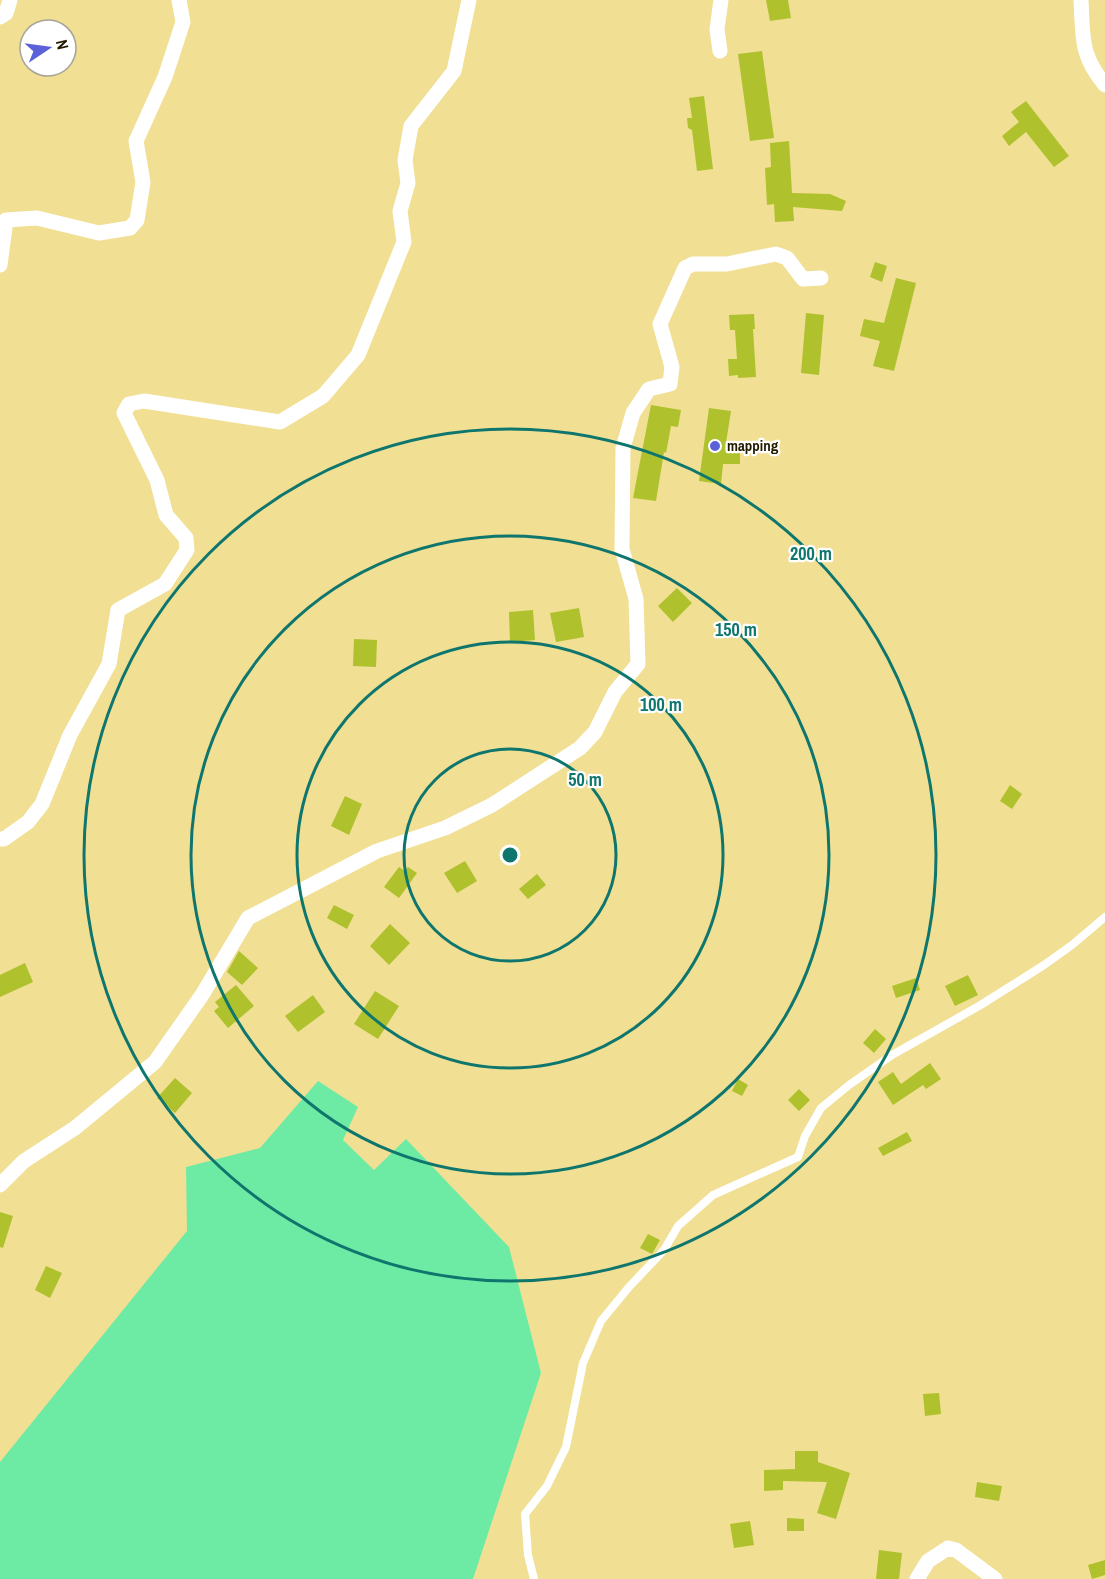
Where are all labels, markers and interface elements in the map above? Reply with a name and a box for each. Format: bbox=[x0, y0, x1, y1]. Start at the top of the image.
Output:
north arrow bbox=[18, 18, 78, 78]
text: N bbox=[51, 38, 74, 52]
place label: mapping bbox=[727, 435, 779, 456]
marker: mapping bbox=[708, 439, 722, 453]
text: 200 m bbox=[790, 541, 832, 566]
text: 150 m bbox=[715, 617, 757, 642]
text: 100 m bbox=[640, 692, 682, 717]
text: 50 m bbox=[568, 767, 602, 792]
centre of rings bbox=[500, 845, 520, 865]

